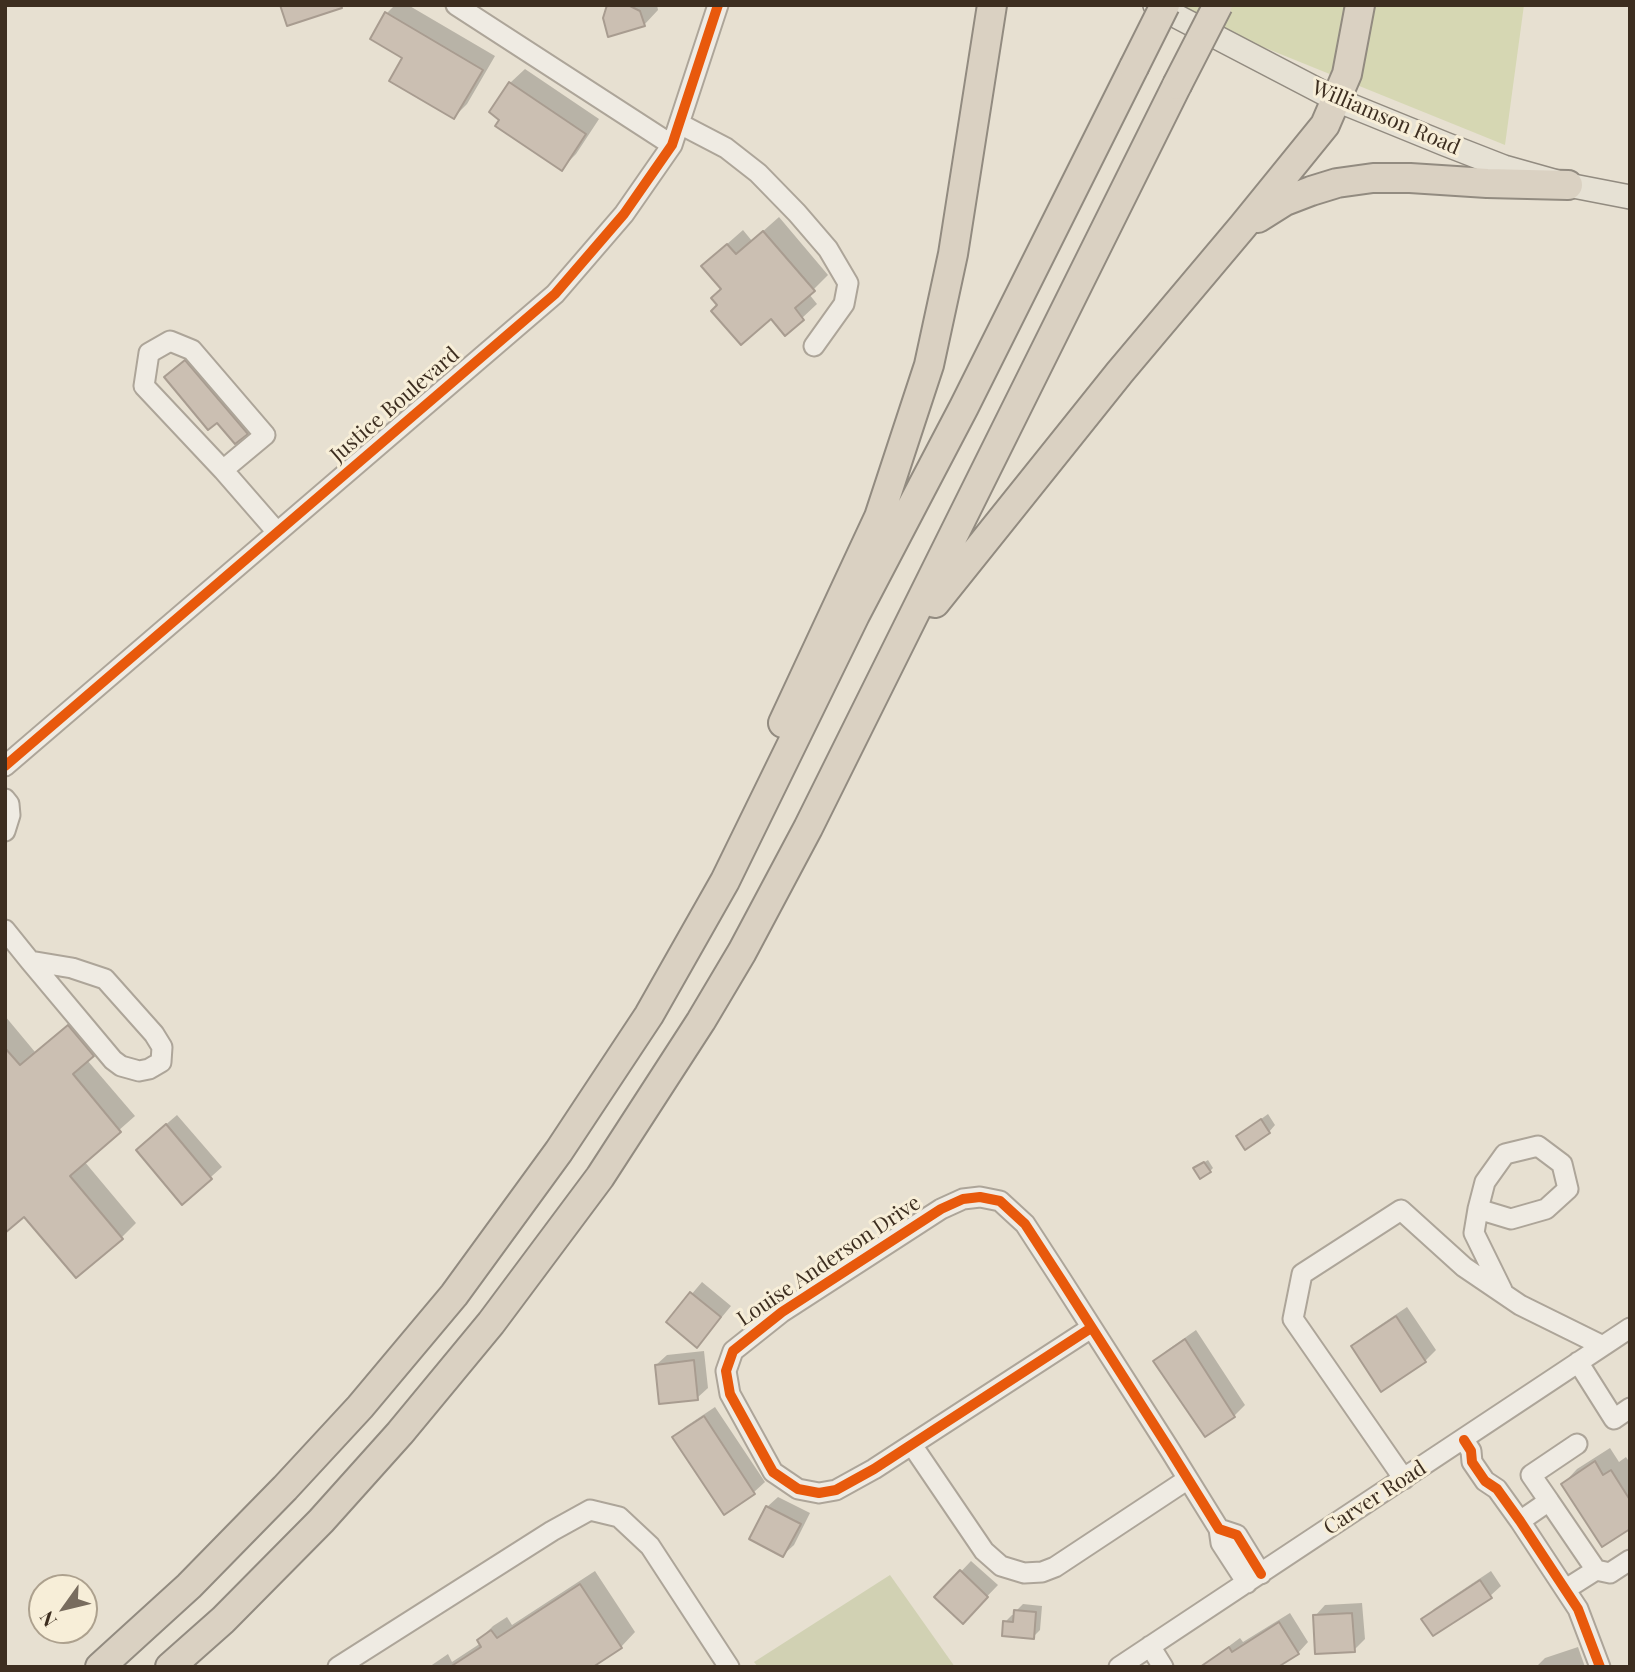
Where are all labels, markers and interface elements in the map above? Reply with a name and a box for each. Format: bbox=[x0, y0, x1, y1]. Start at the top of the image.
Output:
street label: Williamson Road bbox=[1308, 75, 1464, 161]
street label: Justice Boulevard bbox=[325, 342, 465, 468]
street label: Louise Anderson Drive bbox=[733, 1190, 925, 1332]
street label: Carver Road bbox=[1319, 1455, 1431, 1541]
north arrow bbox=[28, 1574, 98, 1644]
text: N bbox=[33, 1607, 62, 1633]

